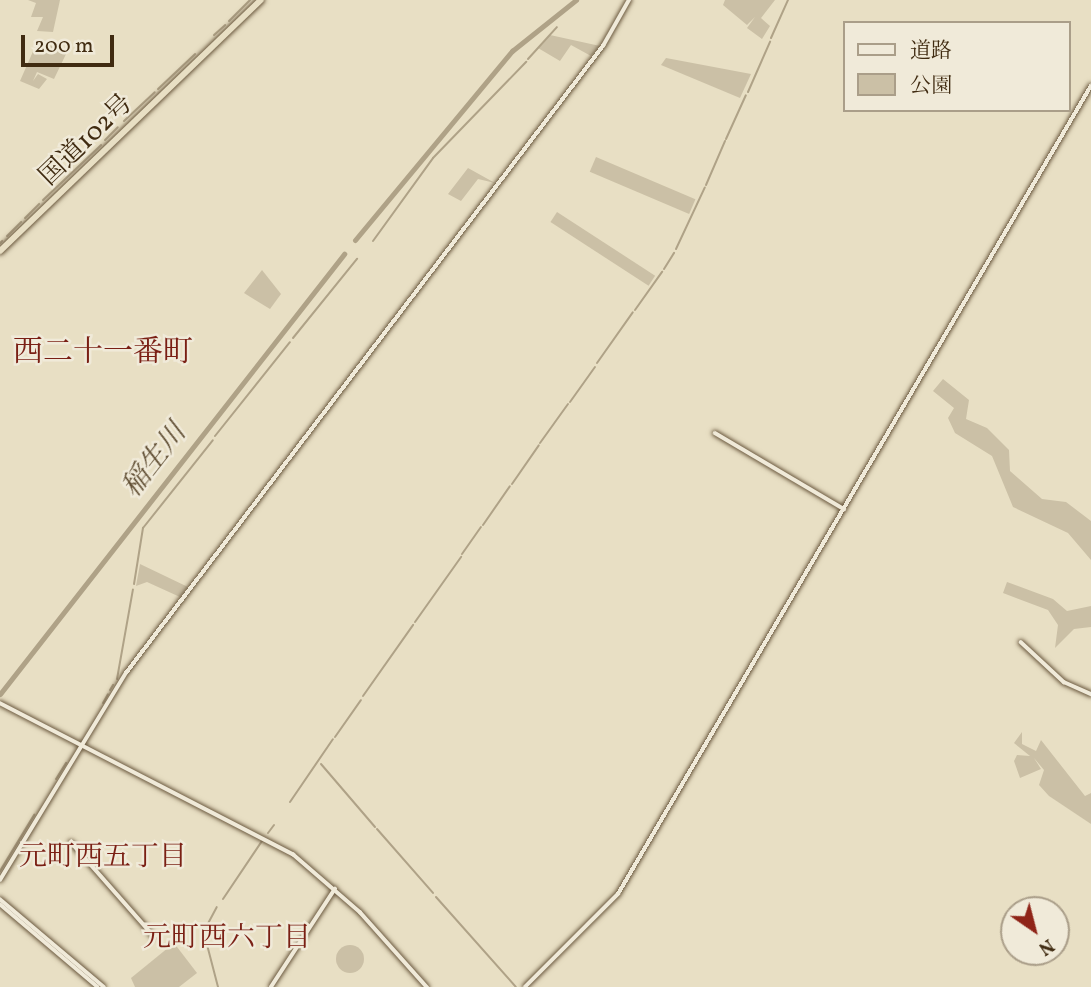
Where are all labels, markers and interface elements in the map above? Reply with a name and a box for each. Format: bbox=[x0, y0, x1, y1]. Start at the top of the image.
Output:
scale bar bbox=[24, 21, 117, 65]
legend bbox=[842, 21, 1070, 112]
text: 200 m bbox=[34, 32, 94, 61]
text: 道路 bbox=[910, 37, 952, 66]
text: 公園 bbox=[910, 72, 952, 101]
street label: 国道102号 bbox=[34, 89, 140, 193]
district label: 西二十一番町 bbox=[13, 335, 193, 371]
water label: 稲生川 bbox=[116, 418, 194, 504]
district label: 元町西五丁目 bbox=[19, 841, 187, 875]
north arrow bbox=[1000, 896, 1070, 966]
district label: 元町西六丁目 bbox=[143, 922, 311, 956]
text: N bbox=[1033, 932, 1059, 961]

